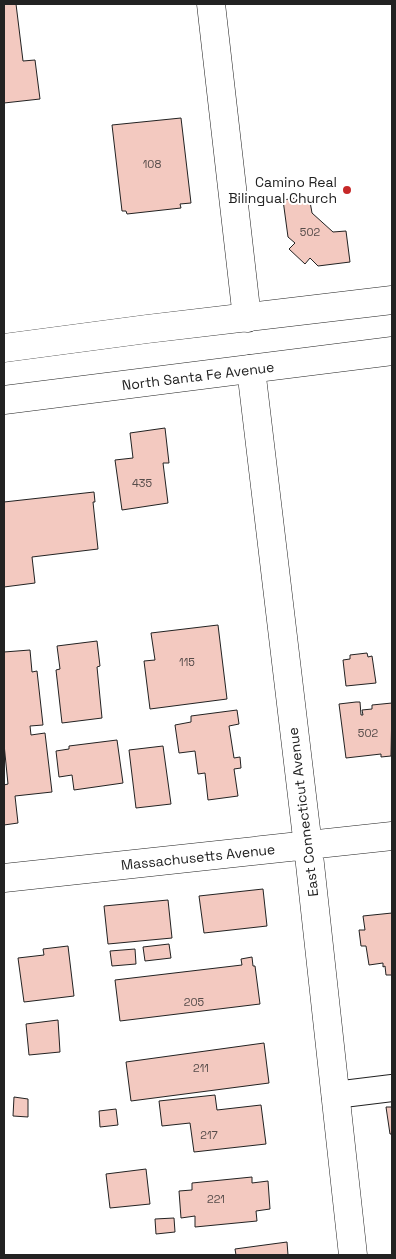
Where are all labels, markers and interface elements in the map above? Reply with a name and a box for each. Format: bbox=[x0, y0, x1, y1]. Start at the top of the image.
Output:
house number: 108 bbox=[143, 157, 161, 171]
place label: Camino Real Bilingual Church bbox=[228, 173, 337, 207]
marker: Camino Real Bilingual Church bbox=[341, 184, 353, 196]
house number: 502 bbox=[300, 225, 320, 239]
street label: North Santa Fe Avenue bbox=[121, 358, 275, 394]
house number: 435 bbox=[132, 476, 152, 490]
house number: 115 bbox=[179, 655, 195, 669]
street label: East Connecticut Avenue bbox=[284, 726, 322, 898]
house number: 502 bbox=[358, 726, 378, 740]
street label: Massachusetts Avenue bbox=[120, 840, 276, 874]
house number: 205 bbox=[184, 995, 205, 1009]
house number: 211 bbox=[193, 1061, 209, 1075]
house number: 217 bbox=[200, 1128, 218, 1142]
house number: 221 bbox=[207, 1192, 225, 1206]

